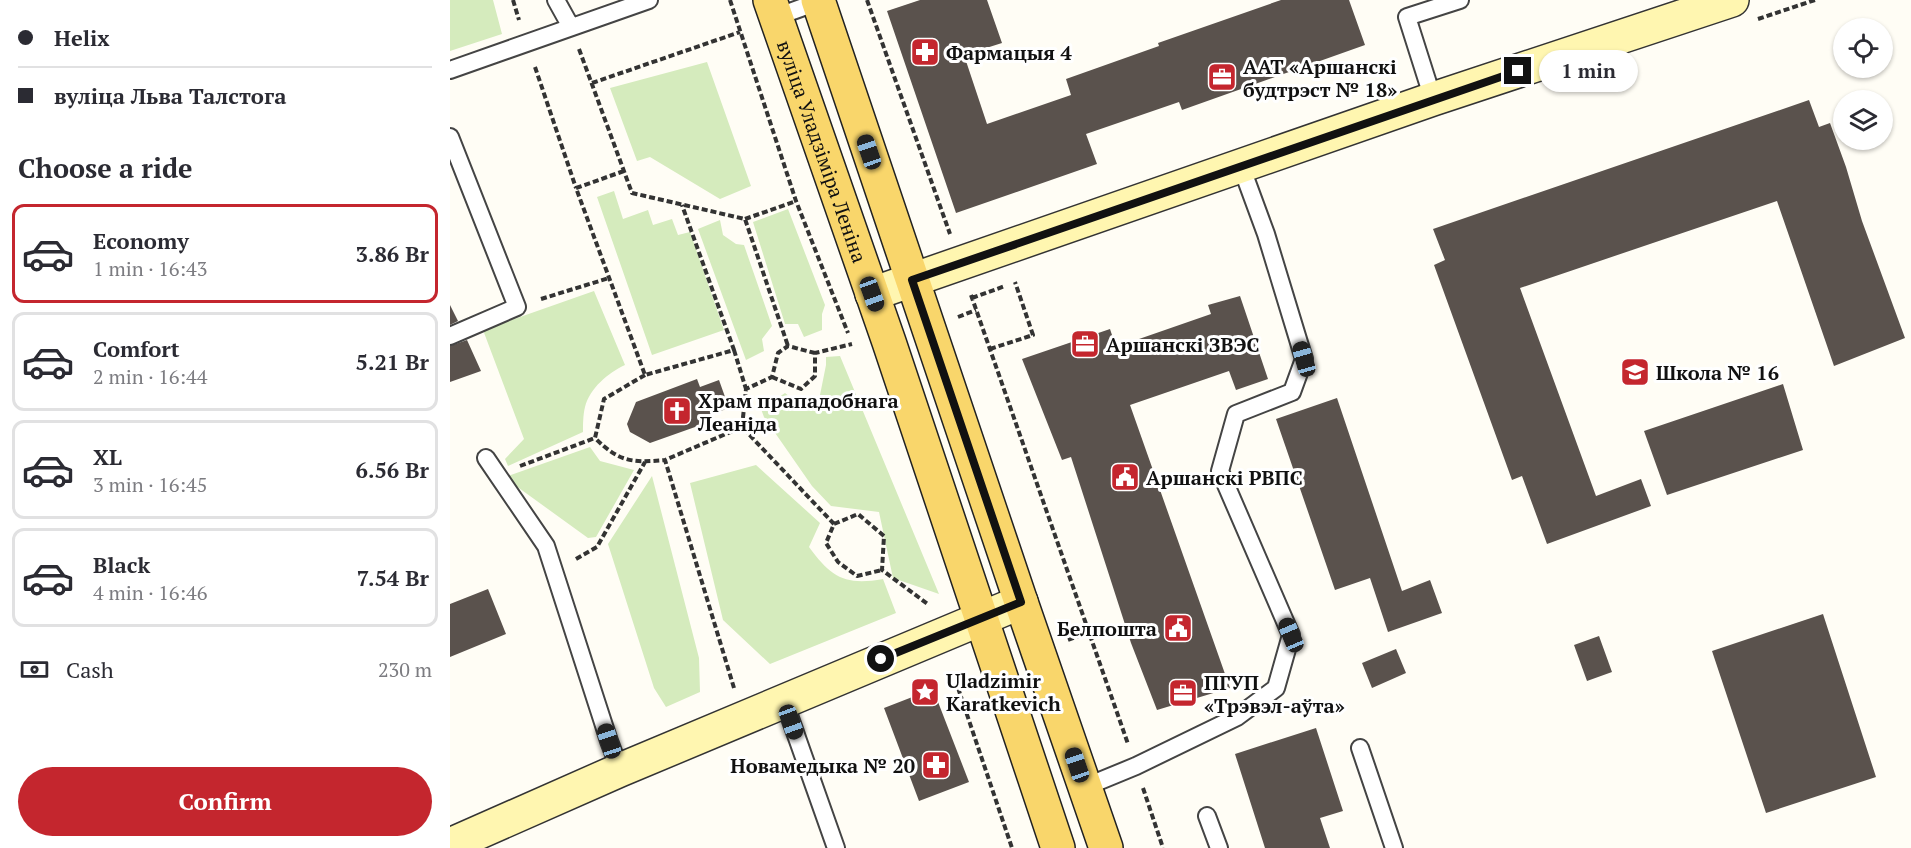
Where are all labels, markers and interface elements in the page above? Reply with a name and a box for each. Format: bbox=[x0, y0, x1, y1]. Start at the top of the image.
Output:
map controls bbox=[1833, 18, 1893, 150]
button: locate bbox=[1833, 18, 1893, 78]
text: Helix bbox=[54, 23, 110, 52]
street label: вуліца Уладзіміра Леніна bbox=[771, 36, 874, 266]
pharmacy icon: Фармацыя 4 bbox=[909, 36, 941, 68]
place label: Фармацыя 4 bbox=[946, 39, 1072, 66]
callout: 1 min bbox=[1539, 50, 1638, 92]
place label: ААТ «Аршанскі будтрэст № 18» bbox=[1243, 53, 1397, 103]
route end bbox=[1504, 57, 1531, 84]
text: 1 min bbox=[1561, 57, 1616, 84]
office icon: ААТ «Аршанскі будтрэст № 18» bbox=[1206, 61, 1238, 93]
text: вуліца Льва Талстога bbox=[54, 81, 286, 110]
button: layers bbox=[1833, 90, 1893, 150]
car bbox=[855, 132, 883, 172]
text: Choose a ride bbox=[18, 150, 193, 186]
text: Economy bbox=[93, 226, 189, 255]
icon: car bbox=[21, 227, 75, 281]
text: 3.86 Br bbox=[355, 239, 429, 268]
text: 1 min · 16:43 bbox=[93, 255, 207, 282]
car bbox=[857, 274, 887, 314]
office icon: Аршанскі ЗВЭС bbox=[1069, 328, 1101, 360]
place label: Аршанскі ЗВЭС bbox=[1106, 331, 1259, 358]
text: Comfort bbox=[93, 334, 179, 363]
icon: car bbox=[21, 335, 75, 389]
car bbox=[1290, 339, 1318, 379]
text: 5.21 Br bbox=[355, 347, 429, 376]
school or university icon: Школа № 16 bbox=[1619, 356, 1651, 388]
place label: Школа № 16 bbox=[1656, 359, 1779, 386]
text: 2 min · 16:44 bbox=[93, 363, 207, 390]
place label: Храм прападобнага Леаніда bbox=[697, 387, 899, 437]
church icon: Храм прападобнага Леаніда bbox=[661, 395, 693, 427]
text: XL bbox=[93, 442, 122, 471]
icon: car bbox=[21, 443, 75, 497]
text: 6.56 Br bbox=[355, 455, 429, 484]
public building icon: Аршанскі РВПС bbox=[1109, 461, 1141, 493]
place label: Аршанскі РВПС bbox=[1146, 464, 1303, 491]
text: 3 min · 16:45 bbox=[93, 471, 207, 498]
text: Black bbox=[93, 550, 150, 579]
icon: car bbox=[21, 551, 75, 605]
text: 7.54 Br bbox=[357, 563, 429, 592]
text: 4 min · 16:46 bbox=[93, 579, 207, 606]
public building icon: Белпошта bbox=[1162, 612, 1194, 644]
place label: Белпошта bbox=[1057, 615, 1157, 642]
car bbox=[1276, 615, 1306, 655]
route start bbox=[867, 645, 894, 672]
icon: cash bbox=[18, 653, 51, 686]
text: Cash bbox=[66, 655, 114, 684]
text: 230 m bbox=[378, 656, 432, 683]
place label: Uladzimir Karatkevich bbox=[946, 667, 1061, 717]
place label: ПГУП «Трэвэл-аўта» bbox=[1204, 669, 1345, 719]
place icon: Uladzimir Karatkevich bbox=[909, 676, 941, 708]
office icon: ПГУП «Трэвэл-аўта» bbox=[1167, 677, 1199, 709]
car bbox=[776, 702, 806, 742]
car bbox=[595, 721, 623, 761]
car bbox=[1063, 745, 1091, 785]
pharmacy icon: Новамедыка № 20 bbox=[920, 749, 952, 781]
place label: Новамедыка № 20 bbox=[730, 752, 915, 779]
button: Confirm bbox=[18, 767, 432, 836]

